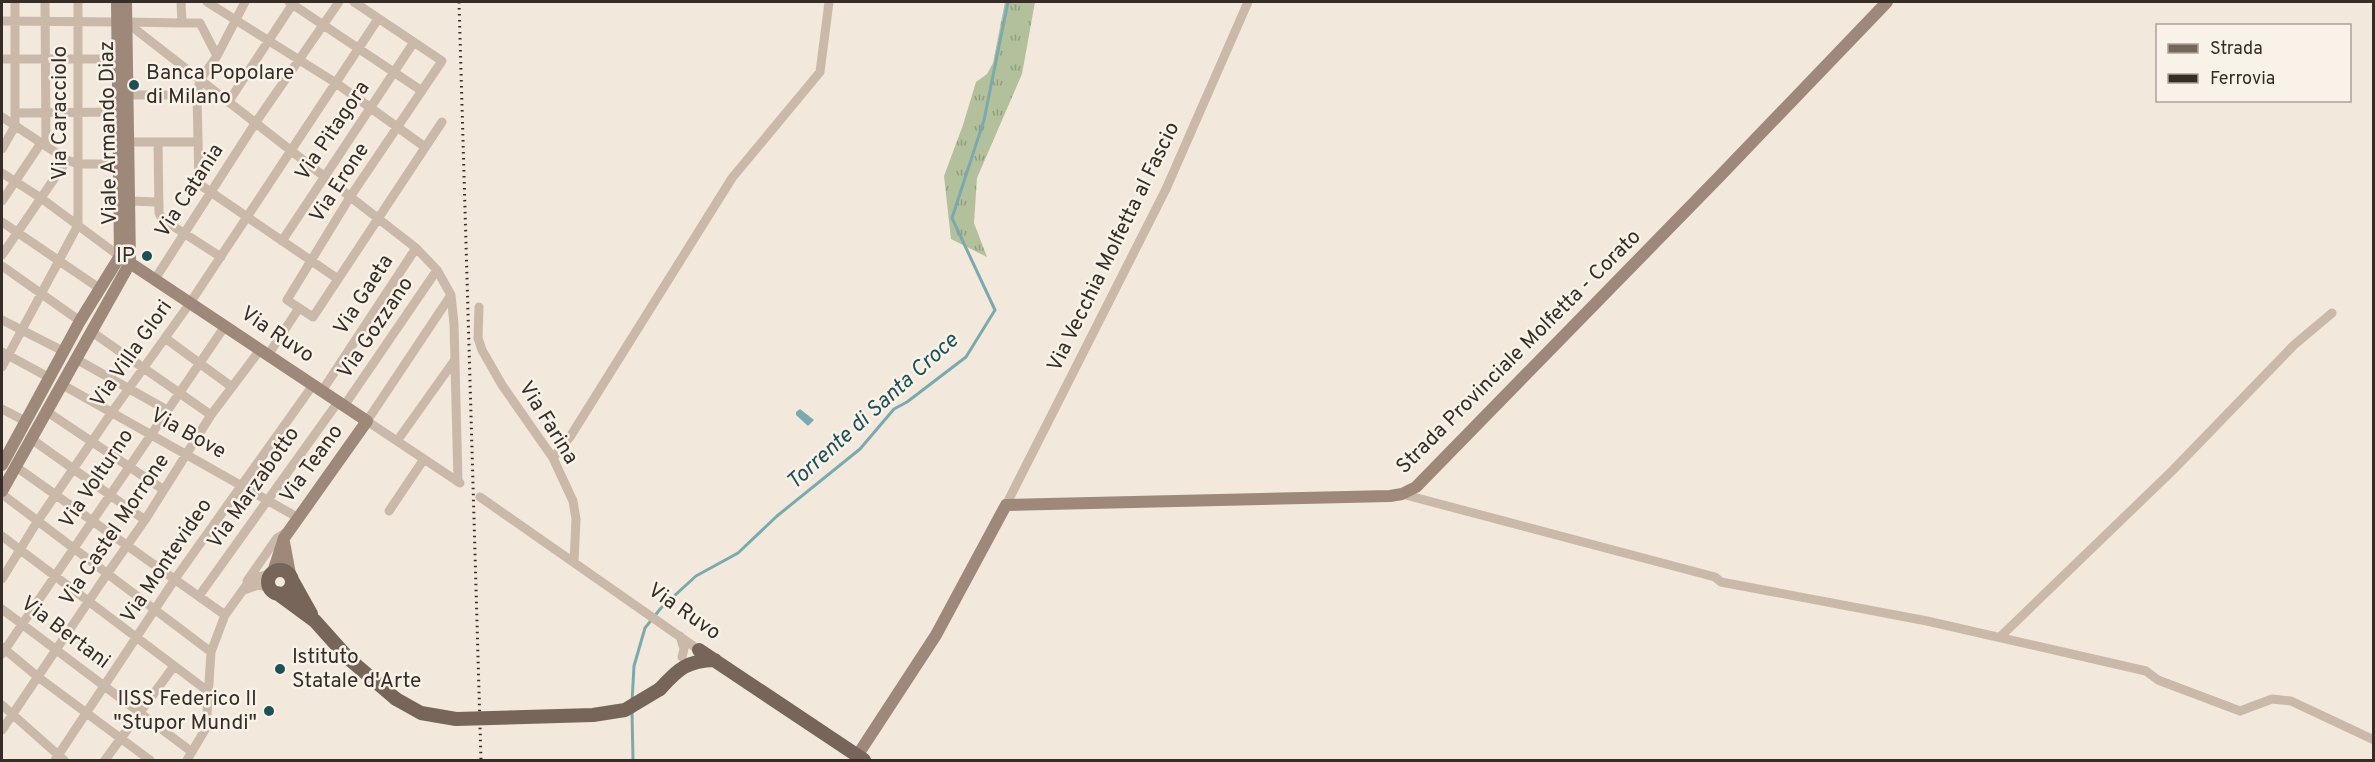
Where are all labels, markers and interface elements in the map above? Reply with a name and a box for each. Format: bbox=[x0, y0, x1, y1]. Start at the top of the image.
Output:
legend bbox=[2156, 24, 2351, 102]
text: Strada bbox=[2210, 38, 2263, 61]
street label: Viale Armando Diaz bbox=[94, 41, 124, 225]
street label: Via Caracciolo bbox=[47, 46, 74, 180]
place label: Banca Popolare di Milano bbox=[146, 60, 294, 111]
text: Ferrovia bbox=[2210, 68, 2275, 91]
street label: Via Pitagora bbox=[290, 76, 376, 186]
marker: Banca Popolare di Milano bbox=[127, 78, 141, 92]
street label: Via Vecchia Molfetta al Fascio bbox=[1042, 118, 1186, 376]
street label: Via Erone bbox=[304, 138, 376, 228]
street label: Via Catania bbox=[150, 139, 230, 243]
street label: Strada Provinciale Molfetta - Corato bbox=[1391, 224, 1647, 480]
place label: IP bbox=[116, 243, 135, 270]
marker: IP bbox=[140, 249, 154, 263]
street label: Via Gaeta bbox=[328, 250, 400, 340]
street label: Via Gozzano bbox=[332, 272, 420, 384]
street label: Via Villa Glori bbox=[85, 295, 179, 413]
street label: Via Ruvo bbox=[235, 301, 319, 369]
water label: Torrente di Santa Croce bbox=[781, 327, 965, 496]
street label: Via Farina bbox=[512, 376, 584, 470]
street label: Via Bove bbox=[145, 402, 231, 466]
street label: Via Teano bbox=[274, 419, 350, 509]
street label: Via Marzabotto bbox=[202, 422, 306, 554]
street label: Via Volturno bbox=[54, 424, 140, 534]
street label: Via Castel Morrone bbox=[54, 449, 176, 611]
street label: Via Montevideo bbox=[115, 493, 219, 629]
street label: Via Ruvo bbox=[642, 577, 726, 647]
street label: Via Bertani bbox=[15, 591, 115, 675]
place label: Istituto Statale d'Arte bbox=[292, 644, 421, 695]
marker: Istituto Statale d'Arte bbox=[273, 662, 287, 676]
place label: IISS Federico II "Stupor Mundi" bbox=[113, 686, 257, 737]
marker: IISS Federico II "Stupor Mundi" bbox=[262, 704, 276, 718]

